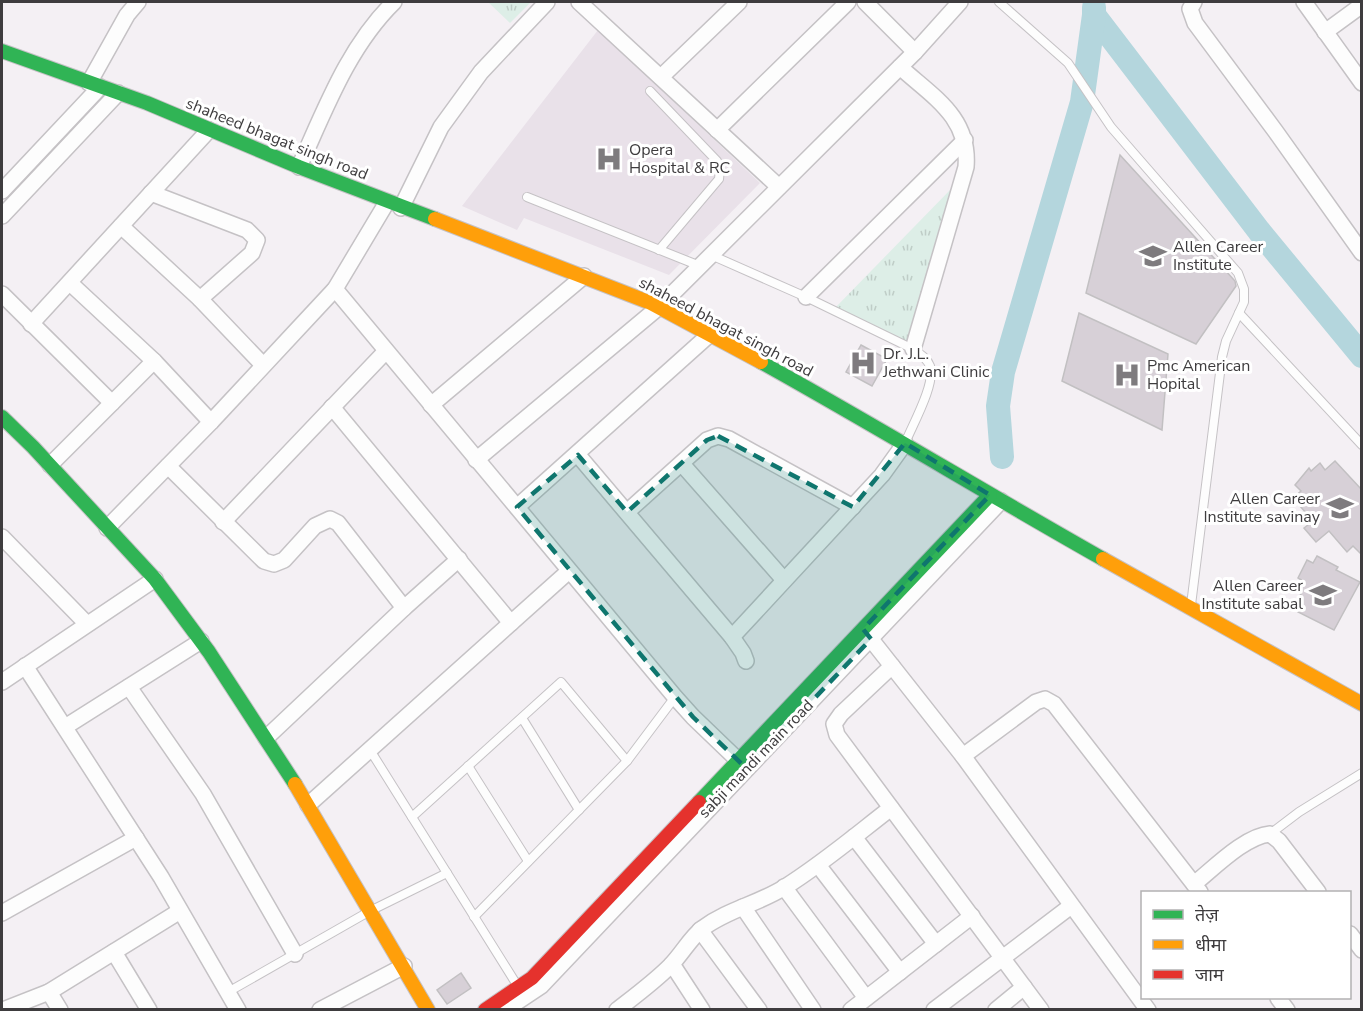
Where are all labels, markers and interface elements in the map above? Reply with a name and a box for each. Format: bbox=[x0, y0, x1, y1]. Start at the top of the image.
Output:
street label: shaheed bhagat singh road bbox=[183, 92, 371, 186]
place label: Opera Hospital & RC bbox=[629, 139, 731, 179]
hospital icon: Opera Hospital & RC bbox=[594, 144, 624, 174]
place label: Allen Career Institute bbox=[1173, 236, 1263, 276]
school or university icon: Allen Career Institute bbox=[1138, 241, 1168, 271]
street label: shaheed bhagat singh road bbox=[635, 272, 817, 382]
place label: Dr. J.L. Jethwani Clinic bbox=[882, 343, 990, 383]
hospital icon: Dr. J.L. Jethwani Clinic bbox=[848, 348, 878, 378]
place label: Pmc American Hopital bbox=[1147, 355, 1250, 395]
hospital icon: Pmc American Hopital bbox=[1112, 360, 1142, 390]
place label: Allen Career Institute savinay bbox=[1203, 488, 1321, 528]
school or university icon: Allen Career Institute savinay bbox=[1325, 493, 1355, 523]
place label: Allen Career Institute sabal bbox=[1201, 575, 1303, 615]
school or university icon: Allen Career Institute sabal bbox=[1308, 580, 1338, 610]
street label: sabji mandi main road bbox=[694, 695, 818, 823]
legend bbox=[1141, 891, 1351, 999]
text: तेज़ bbox=[1195, 903, 1219, 927]
text: धीमा bbox=[1195, 933, 1226, 957]
text: जाम bbox=[1195, 963, 1225, 987]

